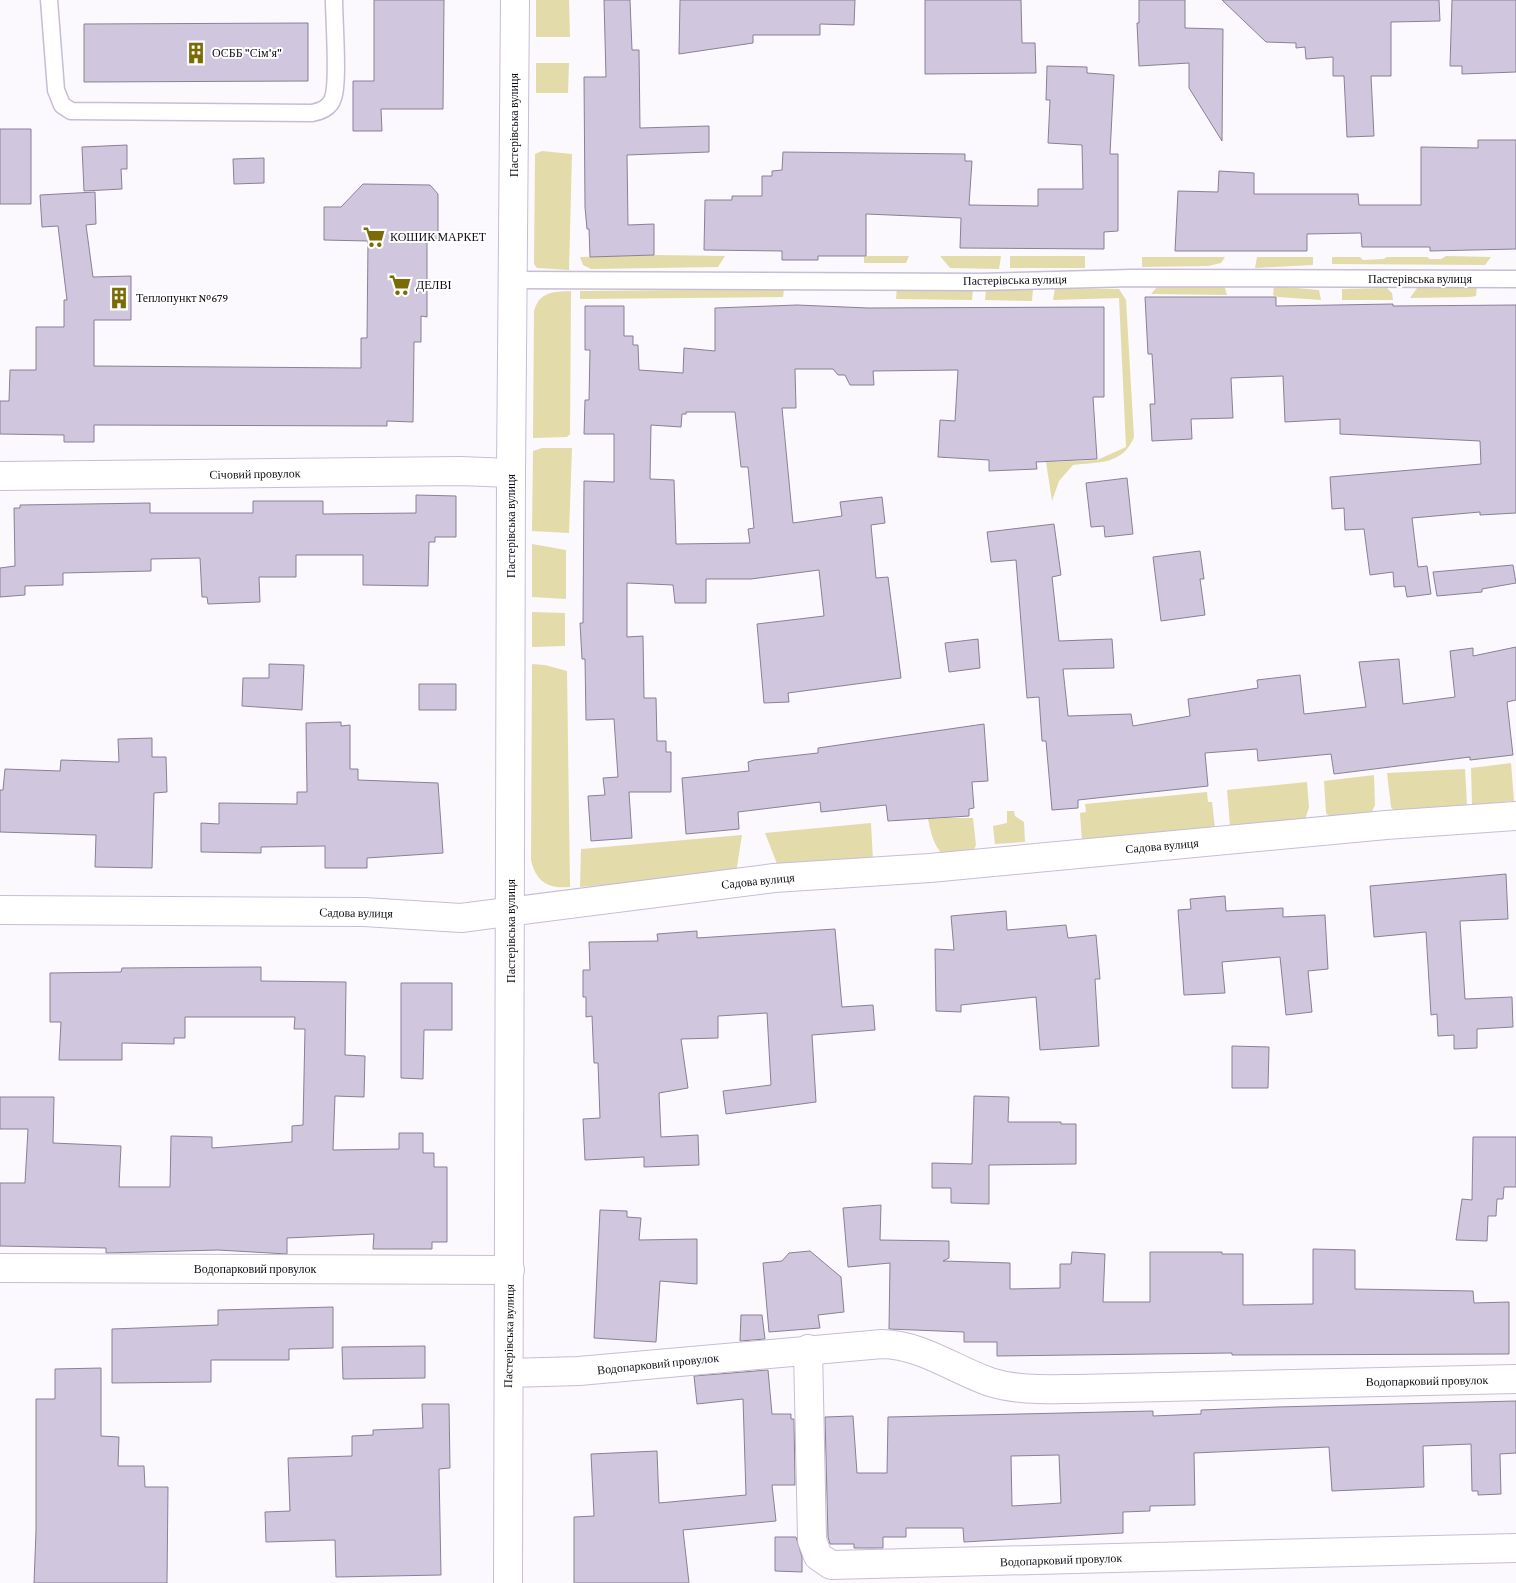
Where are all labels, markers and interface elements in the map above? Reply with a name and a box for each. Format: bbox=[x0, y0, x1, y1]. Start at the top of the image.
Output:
building icon: ОСББ "Сім'я" bbox=[183, 40, 209, 66]
place label: ОСББ "Сім'я" bbox=[212, 46, 282, 60]
street label: Пастерівська вулиця bbox=[507, 73, 521, 177]
supermarket icon: КОШИК МАРКЕТ bbox=[361, 224, 387, 250]
place label: КОШИК МАРКЕТ bbox=[390, 230, 487, 244]
supermarket icon: ДЕЛВІ bbox=[387, 272, 413, 298]
street label: Пастерівська вулиця bbox=[963, 272, 1068, 288]
street label: Пастерівська вулиця bbox=[1368, 272, 1472, 286]
place label: ДЕЛВІ bbox=[416, 278, 452, 292]
building icon: Теплопункт №679 bbox=[106, 285, 132, 311]
place label: Теплопункт №679 bbox=[136, 291, 228, 305]
street label: Січовий провулок bbox=[209, 466, 301, 482]
street label: Пастерівська вулиця bbox=[504, 474, 518, 578]
street label: Садова вулиця bbox=[1125, 836, 1200, 856]
street label: Садова вулиця bbox=[721, 870, 796, 892]
street label: Пастерівська вулиця bbox=[504, 879, 518, 983]
street label: Садова вулиця bbox=[319, 905, 393, 921]
street label: Водопарковий провулок bbox=[194, 1262, 316, 1276]
street label: Пастерівська вулиця bbox=[501, 1283, 517, 1388]
street label: Водопарковий провулок bbox=[596, 1351, 720, 1377]
street label: Водопарковий провулок bbox=[1366, 1373, 1489, 1389]
street label: Водопарковий провулок bbox=[1000, 1551, 1123, 1569]

